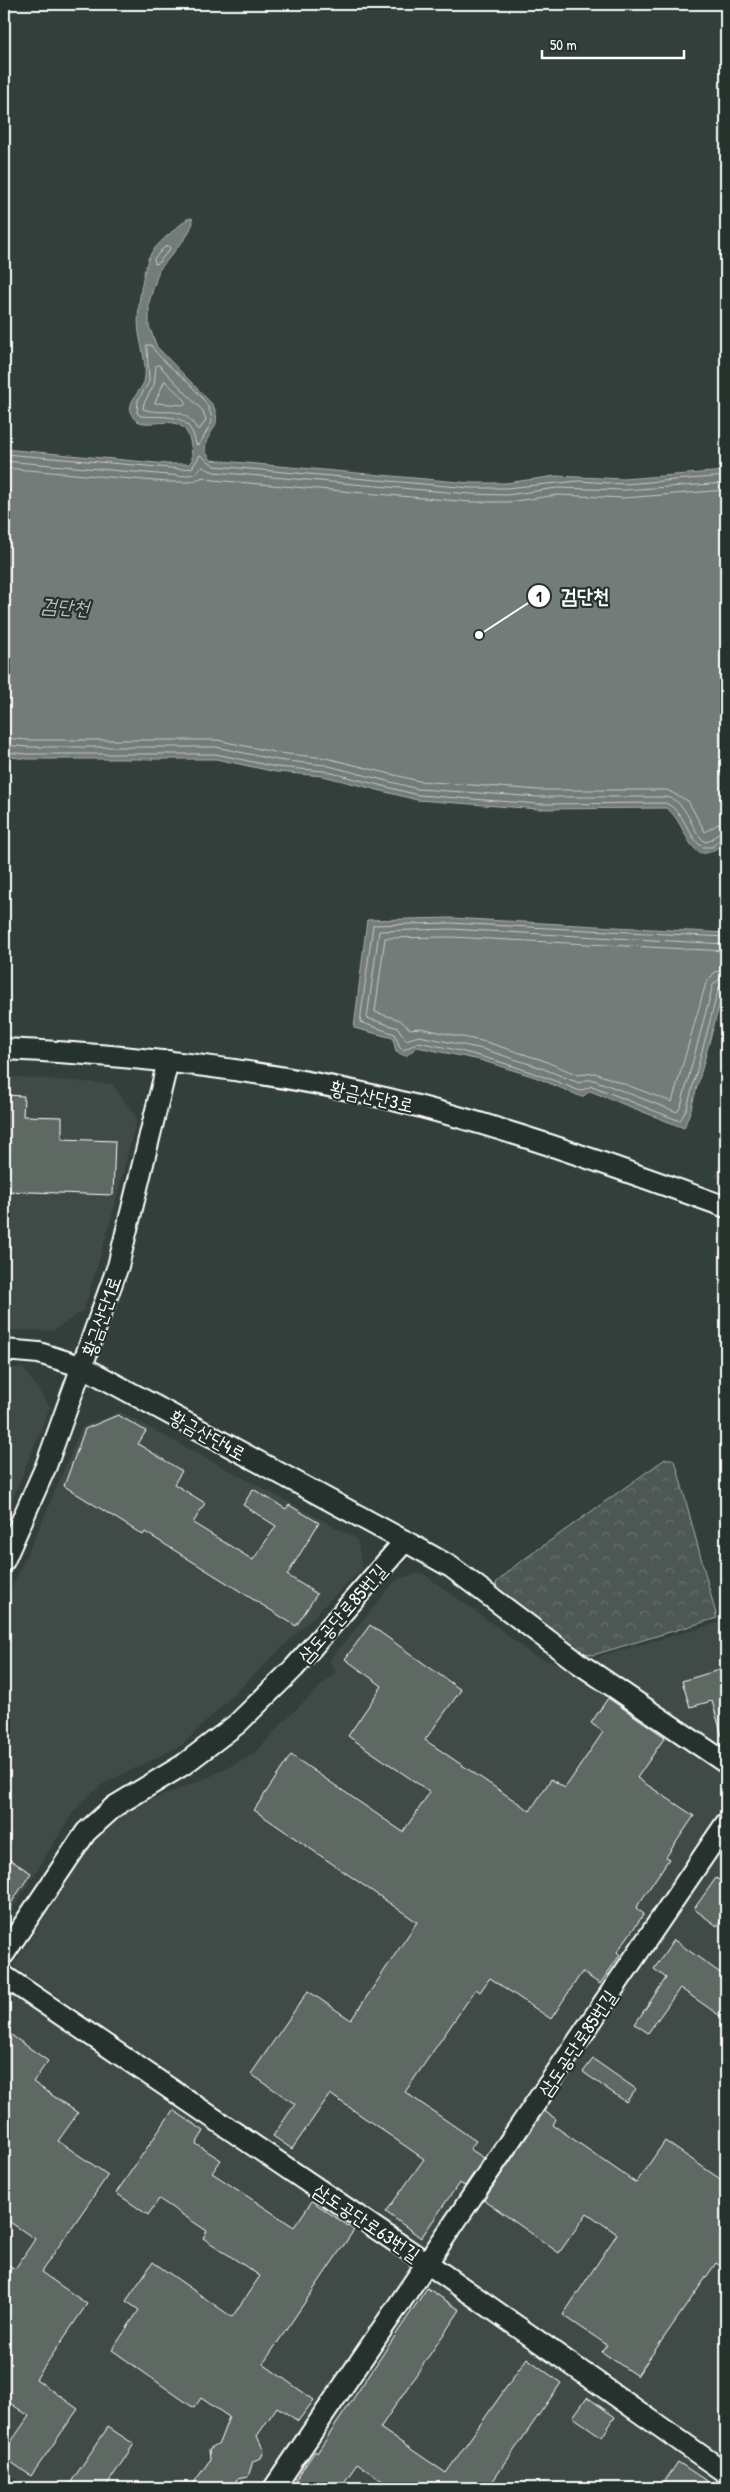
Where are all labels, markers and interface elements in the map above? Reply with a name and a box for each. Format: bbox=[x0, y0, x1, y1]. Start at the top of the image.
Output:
scale bar bbox=[542, 28, 685, 60]
text: 50 m bbox=[550, 34, 577, 55]
callout: 검단천 bbox=[526, 579, 619, 614]
text: 검단천 bbox=[561, 582, 609, 609]
text: 1 bbox=[536, 586, 542, 607]
water label: 검단천 bbox=[40, 591, 92, 621]
street label: 황금산단3로 bbox=[328, 1074, 416, 1118]
street label: 황금산단1로 bbox=[75, 1272, 127, 1360]
street label: 황금산단4로 bbox=[165, 1403, 251, 1467]
street label: 삼도공단로85번길 bbox=[292, 1558, 392, 1668]
street label: 삼도공단로85번길 bbox=[532, 1985, 622, 2101]
street label: 삼도공단로63번길 bbox=[309, 2177, 425, 2267]

